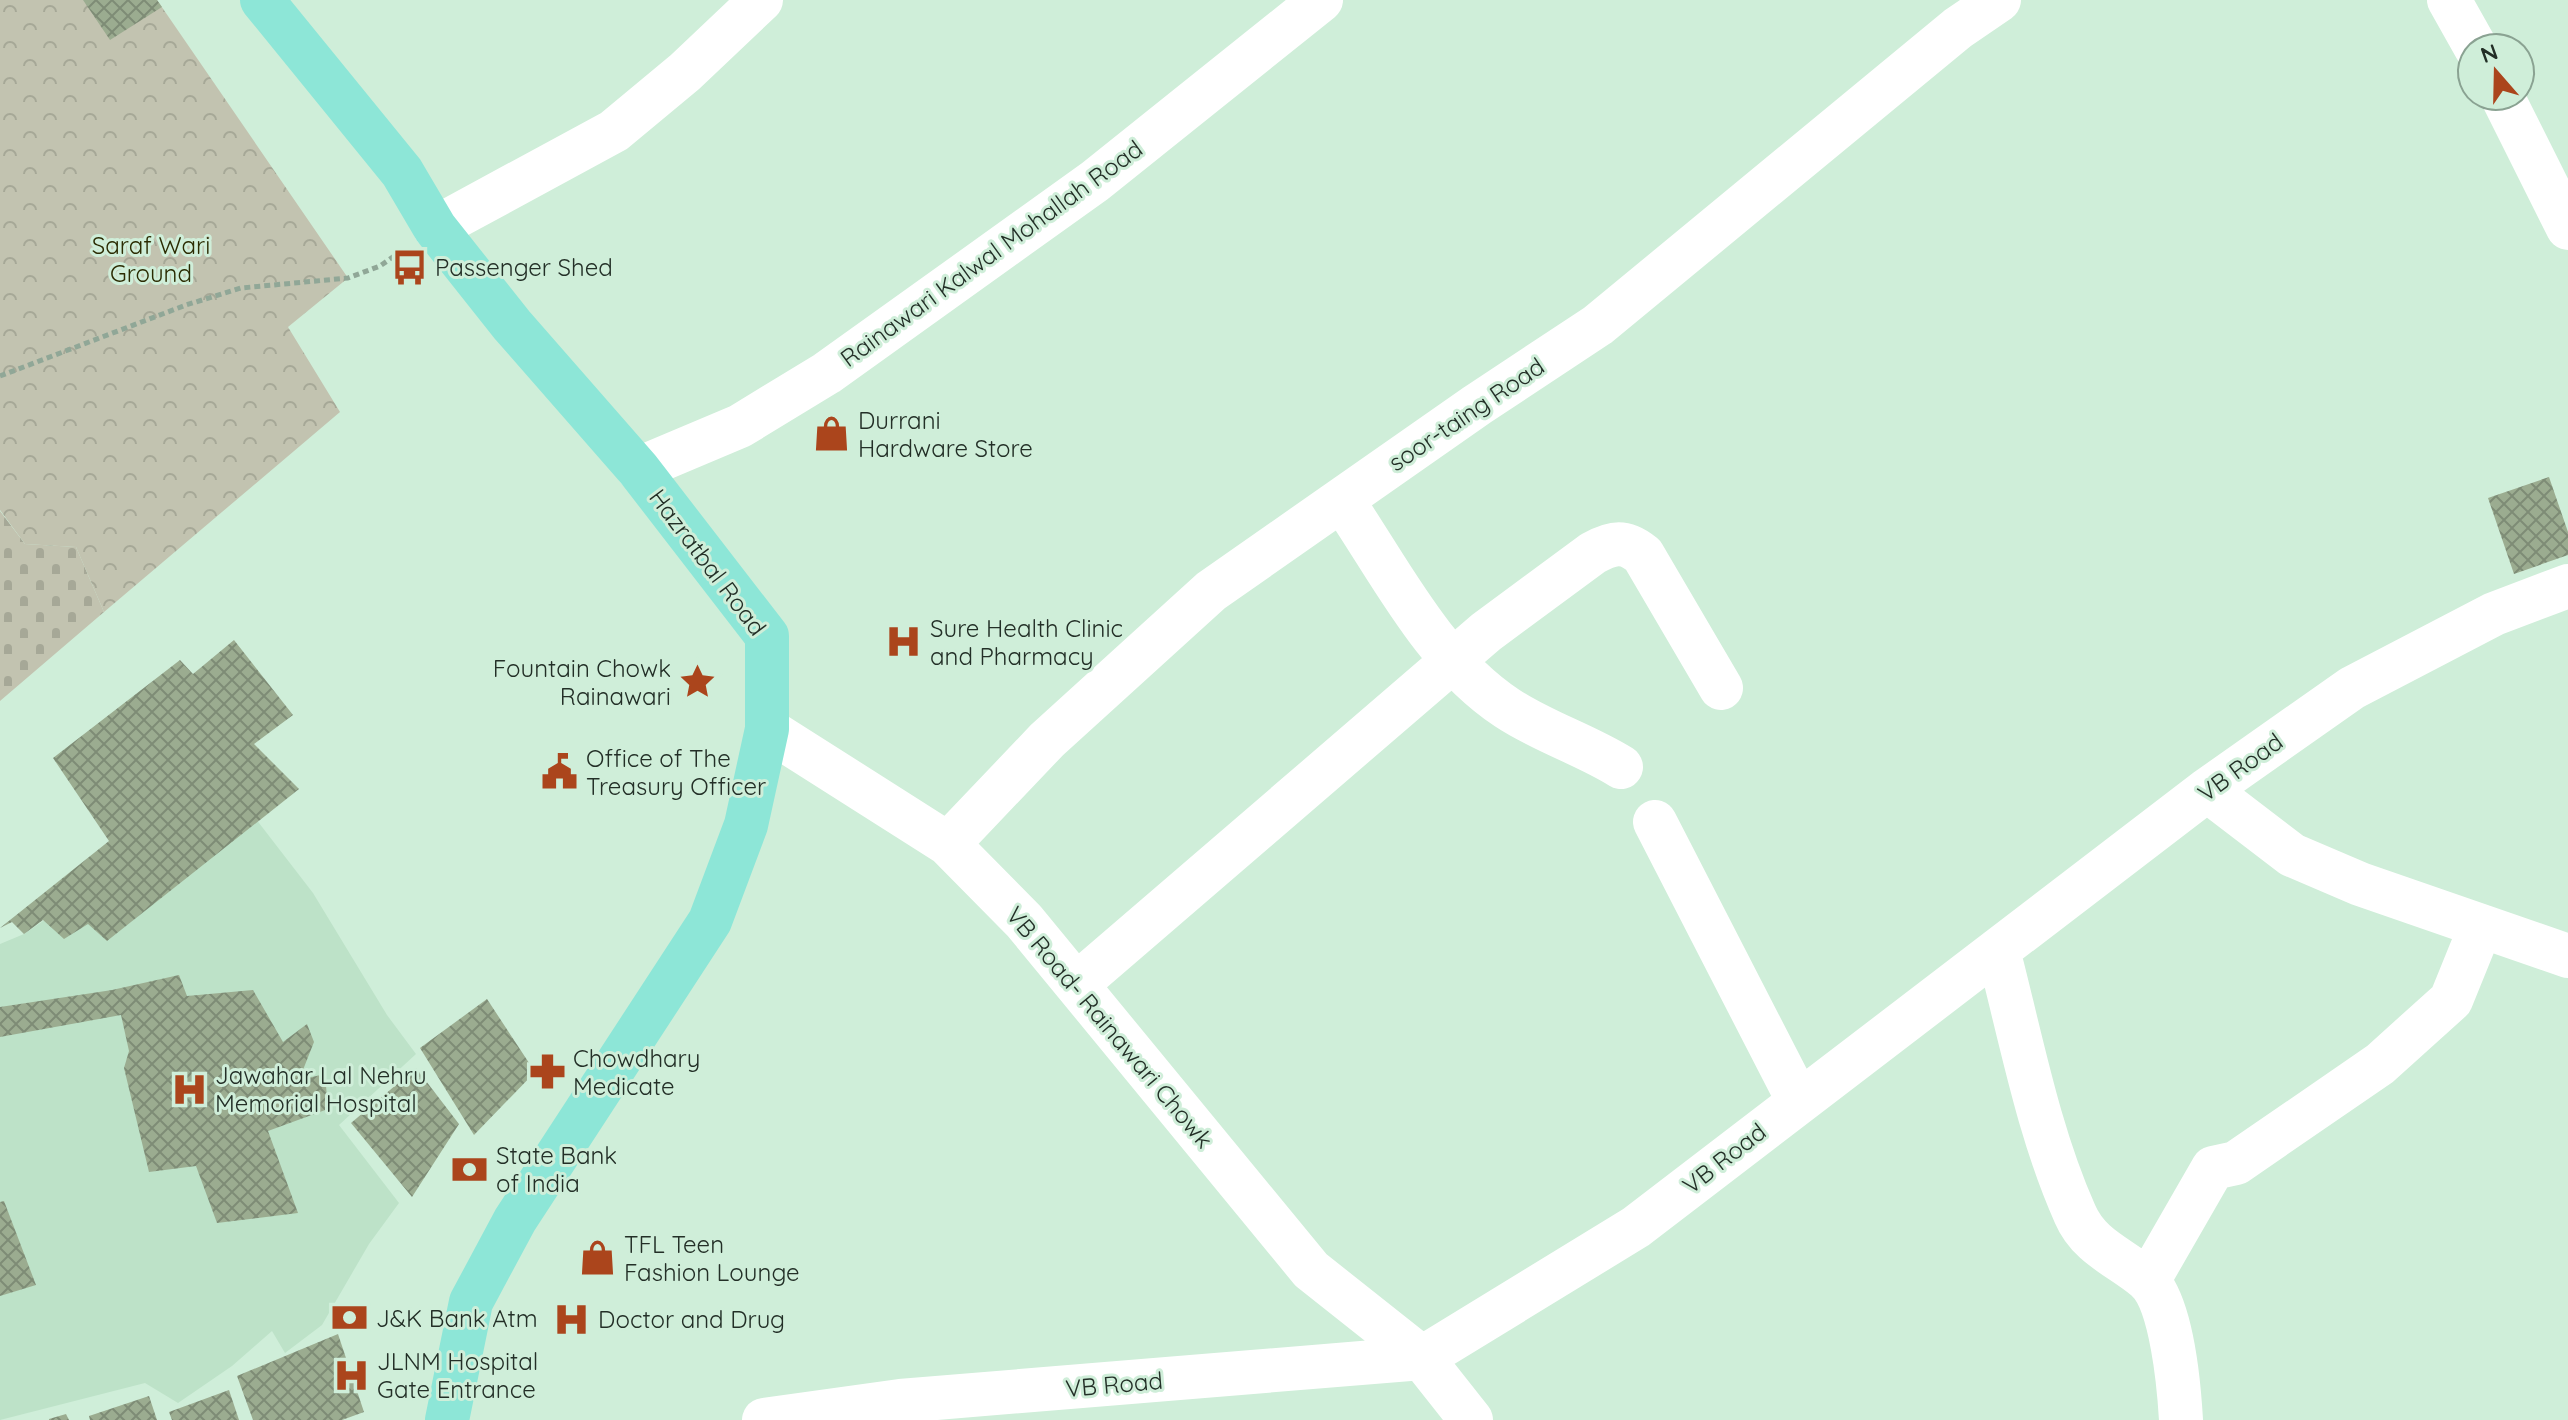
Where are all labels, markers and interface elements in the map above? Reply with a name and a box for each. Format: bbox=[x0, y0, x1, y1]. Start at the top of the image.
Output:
north arrow bbox=[2456, 32, 2536, 112]
text: N bbox=[2477, 37, 2502, 69]
street label: Rainawari Kalwal Mohallah Road bbox=[834, 133, 1148, 373]
park label: Saraf Wari Ground bbox=[92, 230, 210, 288]
bus stop icon: Passenger Shed bbox=[390, 248, 428, 286]
place label: Passenger Shed bbox=[435, 252, 613, 282]
street label: soor-taing Road bbox=[1382, 351, 1550, 477]
place label: Durrani Hardware Store bbox=[858, 405, 1033, 463]
shop icon: Durrani Hardware Store bbox=[813, 415, 851, 453]
street label: Hazratbal Road bbox=[643, 483, 773, 641]
place label: Sure Health Clinic and Pharmacy bbox=[930, 613, 1123, 671]
hospital icon: Sure Health Clinic and Pharmacy bbox=[885, 623, 923, 661]
place label: Fountain Chowk Rainawari bbox=[493, 653, 671, 711]
place icon: Fountain Chowk Rainawari bbox=[678, 663, 716, 701]
street label: VB Road bbox=[2192, 726, 2288, 808]
place label: Office of The Treasury Officer bbox=[586, 743, 766, 801]
public building icon: Office of The Treasury Officer bbox=[541, 753, 579, 791]
street label: VB Road- Rainawari Chowk bbox=[1000, 900, 1220, 1154]
place label: Chowdhary Medicate bbox=[573, 1043, 700, 1101]
pharmacy icon: Chowdhary Medicate bbox=[528, 1053, 566, 1091]
place label: Jawahar Lal Nehru Memorial Hospital bbox=[215, 1060, 427, 1118]
hospital icon: Jawahar Lal Nehru Memorial Hospital bbox=[170, 1070, 208, 1108]
street label: VB Road bbox=[1676, 1116, 1772, 1200]
place label: State Bank of India bbox=[496, 1140, 617, 1198]
bank icon: State Bank of India bbox=[451, 1150, 489, 1188]
place label: TFL Teen Fashion Lounge bbox=[624, 1229, 799, 1287]
shop icon: TFL Teen Fashion Lounge bbox=[579, 1239, 617, 1277]
bank icon: J&K Bank Atm bbox=[331, 1299, 369, 1337]
hospital icon: Doctor and Drug bbox=[553, 1300, 591, 1338]
place label: J&K Bank Atm bbox=[376, 1303, 538, 1333]
place label: Doctor and Drug bbox=[598, 1304, 785, 1334]
place label: JLNM Hospital Gate Entrance bbox=[377, 1346, 538, 1404]
hospital icon: JLNM Hospital Gate Entrance bbox=[332, 1356, 370, 1394]
street label: VB Road bbox=[1064, 1365, 1164, 1403]

